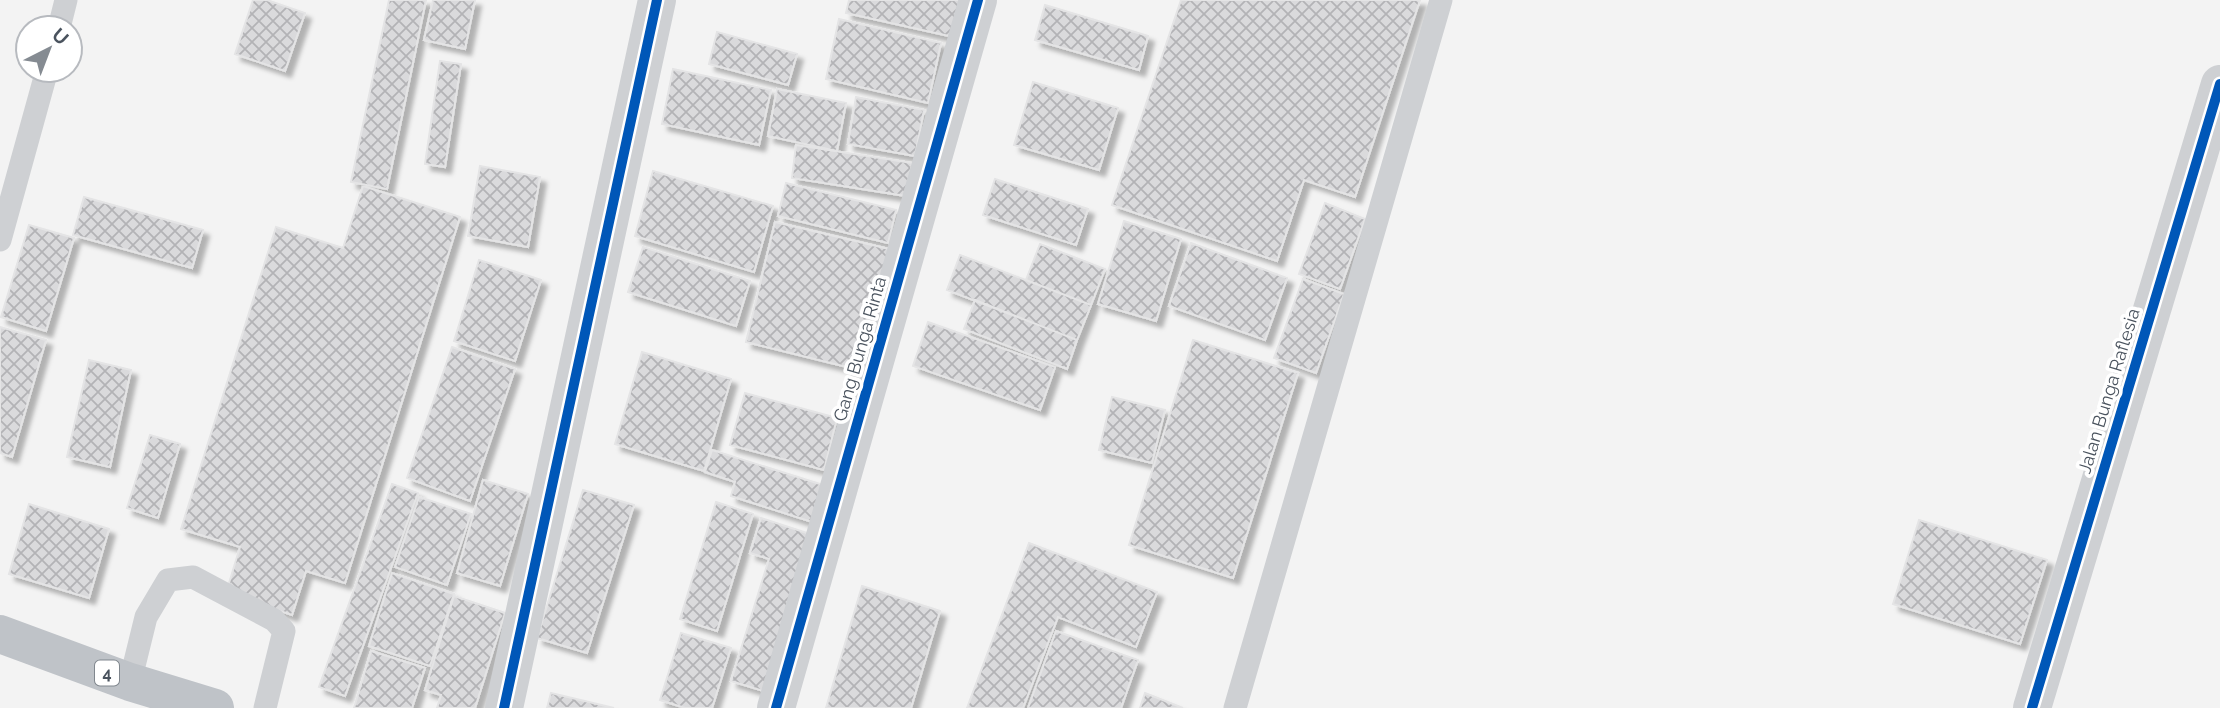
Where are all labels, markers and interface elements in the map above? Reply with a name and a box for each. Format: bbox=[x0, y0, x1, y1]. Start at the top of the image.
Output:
north arrow bbox=[14, 14, 84, 84]
text: U bbox=[48, 23, 73, 49]
street label: Gang Bunga Rinta bbox=[829, 274, 890, 424]
street label: Jalan Bunga Raflesia bbox=[2073, 306, 2144, 476]
road number: 4 bbox=[95, 660, 119, 686]

